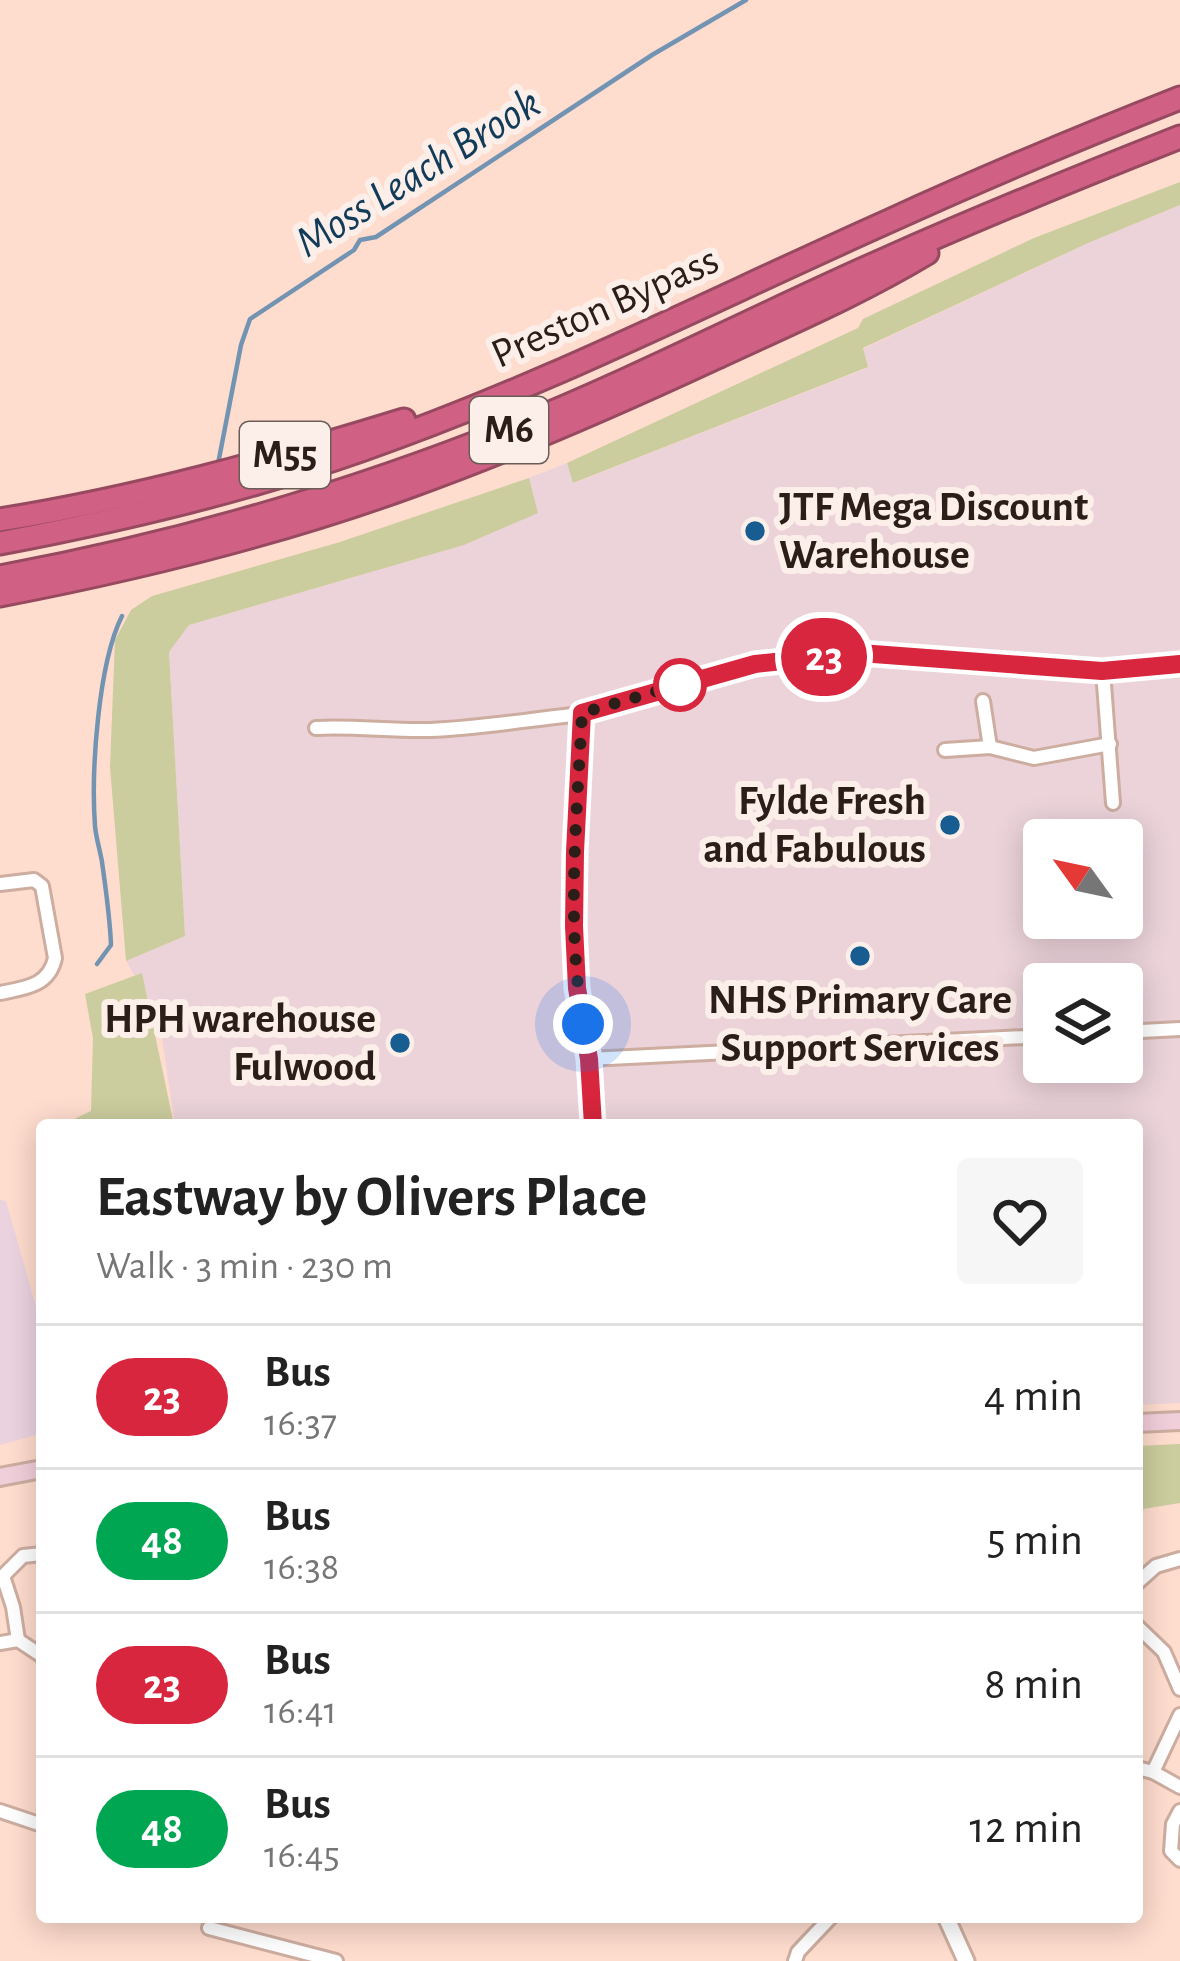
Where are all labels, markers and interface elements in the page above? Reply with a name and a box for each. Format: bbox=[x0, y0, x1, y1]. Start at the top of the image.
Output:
water label: Moss Leach Brook bbox=[288, 80, 548, 266]
street label: Preston Bypass bbox=[485, 238, 725, 376]
road number: M6 bbox=[470, 397, 548, 463]
road number: M55 bbox=[240, 422, 330, 488]
place label: JTF Mega Discount Warehouse bbox=[779, 486, 1088, 576]
marker: JTF Mega Discount Warehouse bbox=[742, 518, 768, 544]
line badge: 23 bbox=[770, 618, 878, 696]
text: 23 bbox=[805, 636, 843, 678]
unlabelled marker bbox=[655, 660, 705, 710]
place label: Fylde Fresh and Fabulous bbox=[703, 780, 926, 870]
marker: Fylde Fresh and Fabulous bbox=[937, 812, 963, 838]
north arrow bbox=[1023, 819, 1143, 939]
map controls bbox=[1023, 819, 1143, 1083]
marker: NHS Primary Care Support Services bbox=[847, 943, 873, 969]
button: layers bbox=[1023, 963, 1143, 1083]
place label: NHS Primary Care Support Services bbox=[708, 979, 1012, 1069]
your location bbox=[553, 994, 613, 1054]
place label: HPH warehouse Fulwood bbox=[104, 998, 376, 1088]
marker: HPH warehouse Fulwood bbox=[387, 1030, 413, 1056]
button: heart bbox=[957, 1158, 1083, 1284]
text: Eastway by Olivers Place bbox=[96, 1169, 647, 1226]
text: Walk · 3 min · 230 m bbox=[96, 1247, 393, 1286]
text: Bus bbox=[264, 1350, 331, 1395]
text: 4 min bbox=[984, 1374, 1083, 1419]
text: 23 bbox=[143, 1376, 181, 1418]
text: 16:37 bbox=[264, 1404, 337, 1443]
text: Bus bbox=[264, 1494, 331, 1539]
text: 5 min bbox=[987, 1518, 1083, 1563]
text: 48 bbox=[141, 1520, 183, 1562]
text: 16:38 bbox=[264, 1548, 339, 1587]
text: Bus bbox=[264, 1638, 331, 1683]
text: 8 min bbox=[984, 1662, 1083, 1707]
text: 23 bbox=[143, 1664, 181, 1706]
text: 16:41 bbox=[264, 1692, 337, 1731]
text: Bus bbox=[264, 1782, 331, 1827]
text: 12 min bbox=[970, 1806, 1083, 1851]
text: 48 bbox=[141, 1808, 183, 1850]
text: 16:45 bbox=[264, 1836, 340, 1875]

